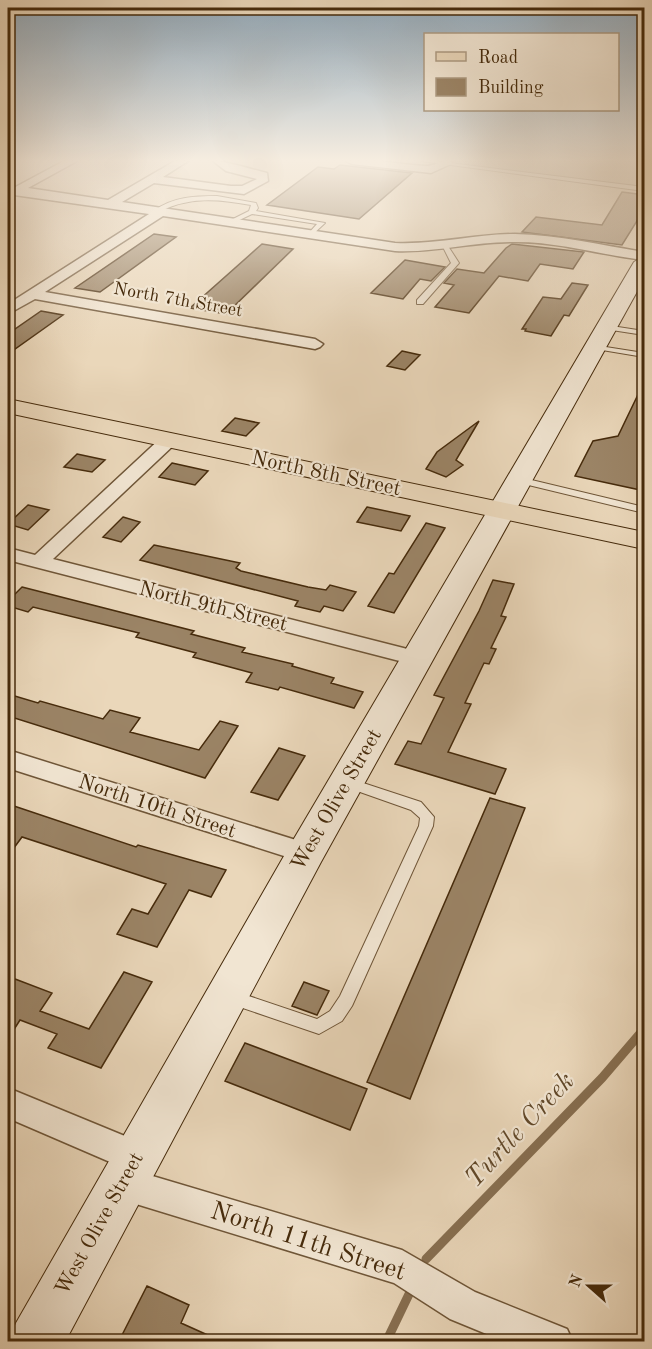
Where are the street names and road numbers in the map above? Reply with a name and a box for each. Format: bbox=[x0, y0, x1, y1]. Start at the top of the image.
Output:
street label: North 7th Street bbox=[112, 280, 244, 320]
street label: North 8th Street bbox=[249, 448, 403, 500]
street label: North 9th Street bbox=[137, 578, 289, 636]
street label: West Olive Street bbox=[288, 726, 386, 874]
street label: North 10th Street bbox=[76, 772, 238, 842]
street label: West Olive Street bbox=[52, 1149, 148, 1299]
street label: North 11th Street bbox=[207, 1198, 409, 1286]

